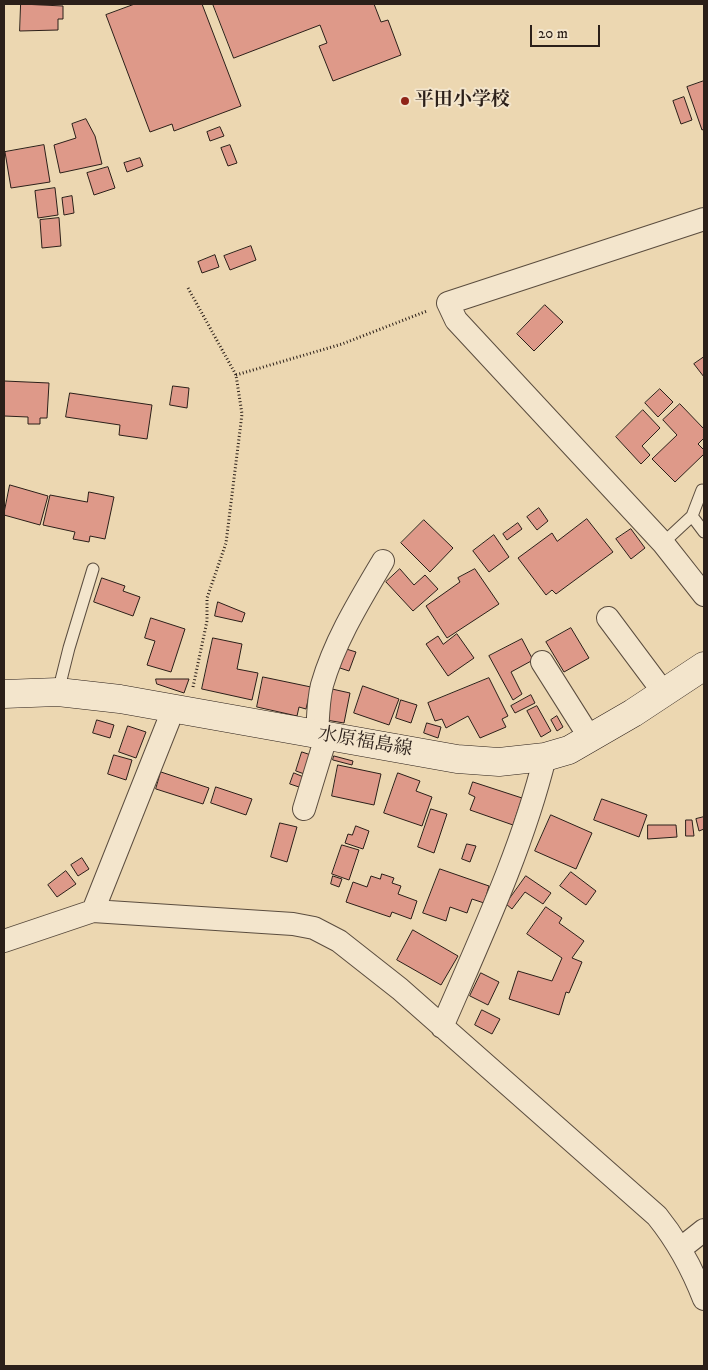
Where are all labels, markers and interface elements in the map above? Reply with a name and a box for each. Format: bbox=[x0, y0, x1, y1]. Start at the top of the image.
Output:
scale bar bbox=[533, 15, 603, 47]
text: 20 m bbox=[538, 24, 568, 43]
place label: 平田小学校 bbox=[415, 90, 510, 112]
marker: 平田小学校 bbox=[399, 95, 411, 107]
street label: 水原福島線 bbox=[316, 724, 414, 762]

